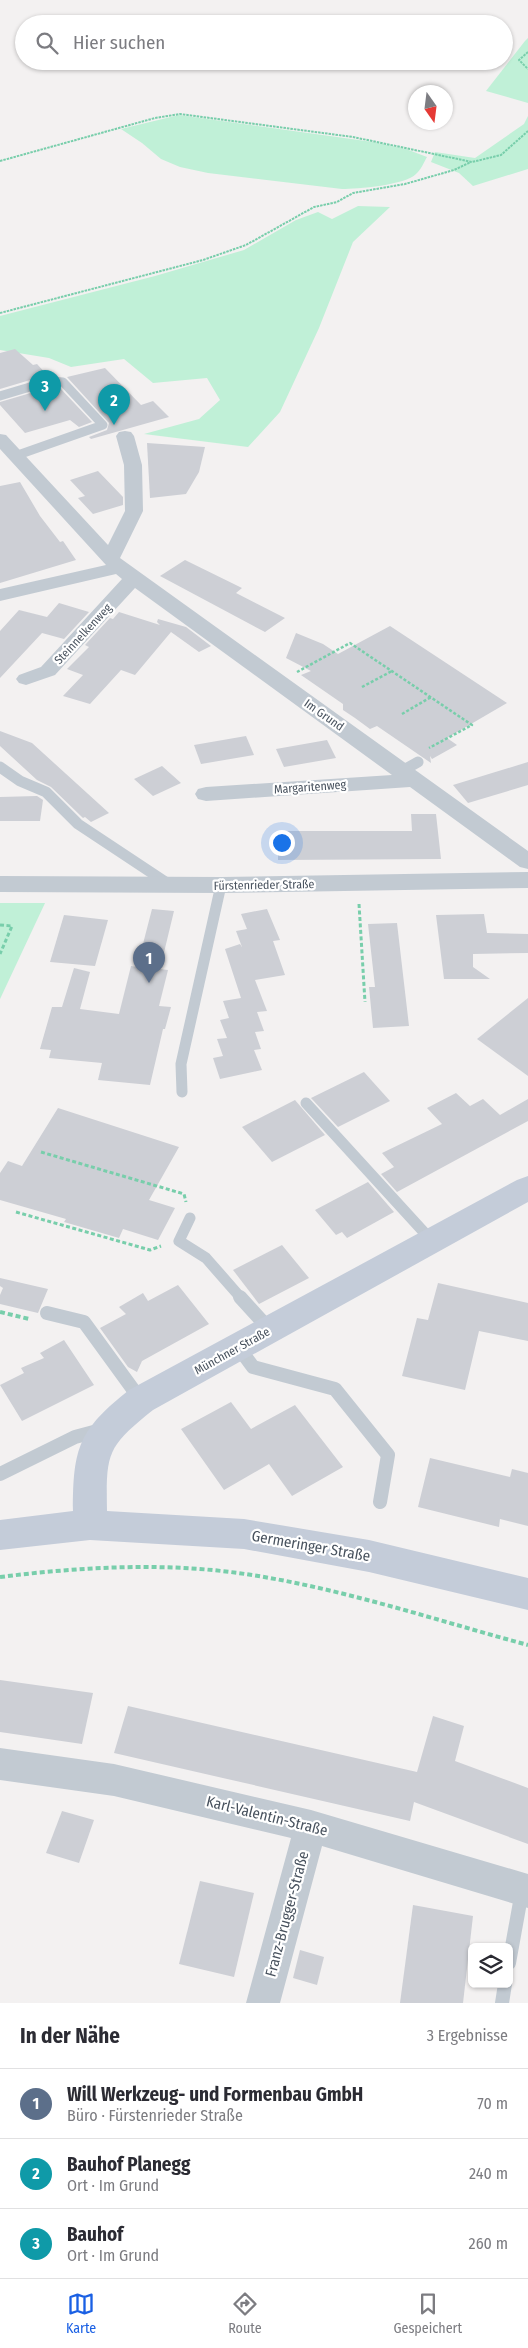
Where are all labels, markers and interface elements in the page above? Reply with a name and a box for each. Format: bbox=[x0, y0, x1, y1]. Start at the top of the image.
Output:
search box bbox=[15, 15, 513, 70]
icon: search bbox=[33, 29, 61, 57]
text: Hier suchen bbox=[73, 31, 165, 54]
north arrow bbox=[408, 85, 453, 130]
pin: 3 bbox=[29, 370, 61, 411]
pin: 2 bbox=[98, 384, 130, 425]
street label: Steinnelkenweg bbox=[51, 601, 115, 667]
street label: Im Grund bbox=[301, 696, 347, 734]
street label: Margaritenweg bbox=[273, 777, 347, 797]
your location bbox=[269, 830, 295, 856]
street label: Fürstenrieder Straße bbox=[214, 877, 315, 893]
pin: 1 bbox=[133, 942, 165, 983]
street label: Münchner Straße bbox=[192, 1325, 272, 1377]
street label: Germeringer Straße bbox=[250, 1527, 372, 1565]
street label: Karl-Valentin-Straße bbox=[205, 1792, 329, 1840]
street label: Franz-Brugger-Straße bbox=[262, 1849, 312, 1979]
map controls bbox=[468, 1943, 513, 1988]
button: layers bbox=[468, 1943, 513, 1988]
text: In der Nähe bbox=[20, 2023, 120, 2049]
text: 3 Ergebnisse bbox=[427, 2026, 508, 2045]
text: Will Werkzeug- und Formenbau GmbH bbox=[67, 2083, 363, 2106]
text: 1 bbox=[33, 2094, 39, 2113]
text: 70 m bbox=[477, 2094, 508, 2113]
text: Büro · Fürstenrieder Straße bbox=[67, 2106, 243, 2125]
text: Bauhof Planegg bbox=[67, 2153, 190, 2176]
text: 2 bbox=[32, 2164, 40, 2183]
text: 240 m bbox=[469, 2164, 508, 2183]
text: Ort · Im Grund bbox=[67, 2176, 159, 2195]
text: Bauhof bbox=[67, 2223, 123, 2246]
text: 3 bbox=[32, 2234, 40, 2253]
text: 260 m bbox=[469, 2234, 508, 2253]
text: Ort · Im Grund bbox=[67, 2246, 159, 2265]
tab: Karte bbox=[66, 2290, 96, 2337]
tab: Route bbox=[228, 2290, 262, 2337]
tab: Gespeichert bbox=[393, 2290, 462, 2337]

